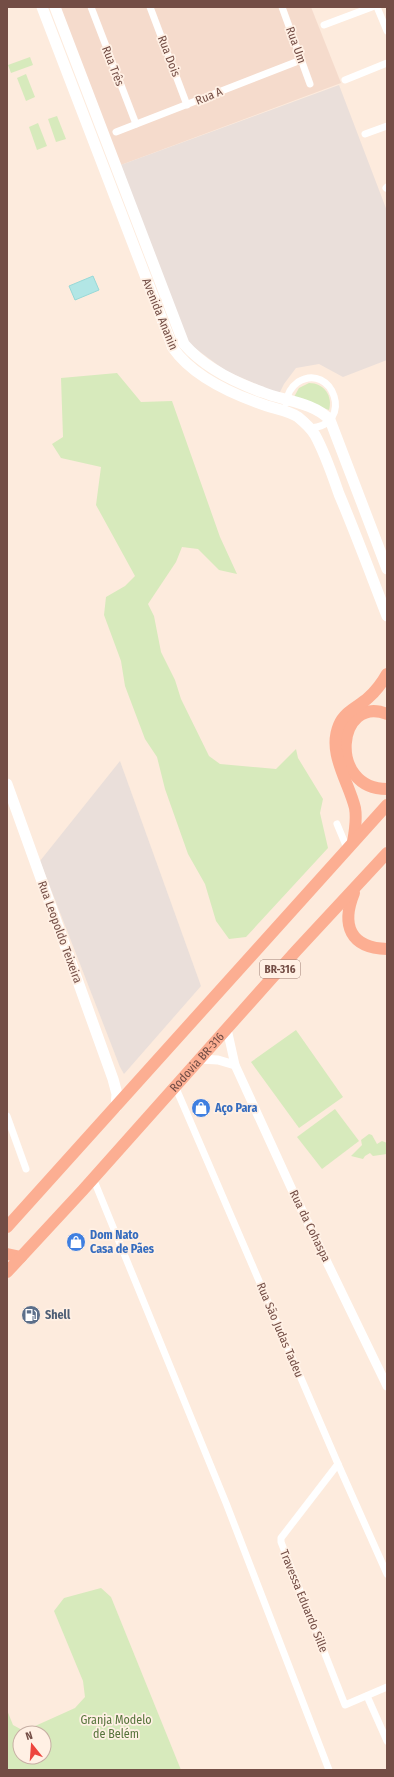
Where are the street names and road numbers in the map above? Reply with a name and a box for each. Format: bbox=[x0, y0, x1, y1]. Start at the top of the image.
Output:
street label: Rua Um bbox=[283, 25, 309, 65]
street label: Rua Dois bbox=[155, 33, 183, 79]
street label: Rua Três bbox=[99, 44, 127, 88]
street label: Rua A bbox=[193, 84, 225, 108]
street label: Avenida Ananin bbox=[139, 276, 181, 352]
street label: Rua Leopoldo Teixeira bbox=[35, 879, 85, 985]
road number: BR-316 bbox=[260, 960, 300, 978]
street label: Rodovia BR-316 bbox=[167, 1030, 227, 1095]
street label: Rua da Cohaspa bbox=[287, 1188, 333, 1264]
street label: Rua São Judas Tadeu bbox=[254, 1280, 306, 1380]
street label: Travessa Eduardo Sille bbox=[277, 1548, 331, 1654]

